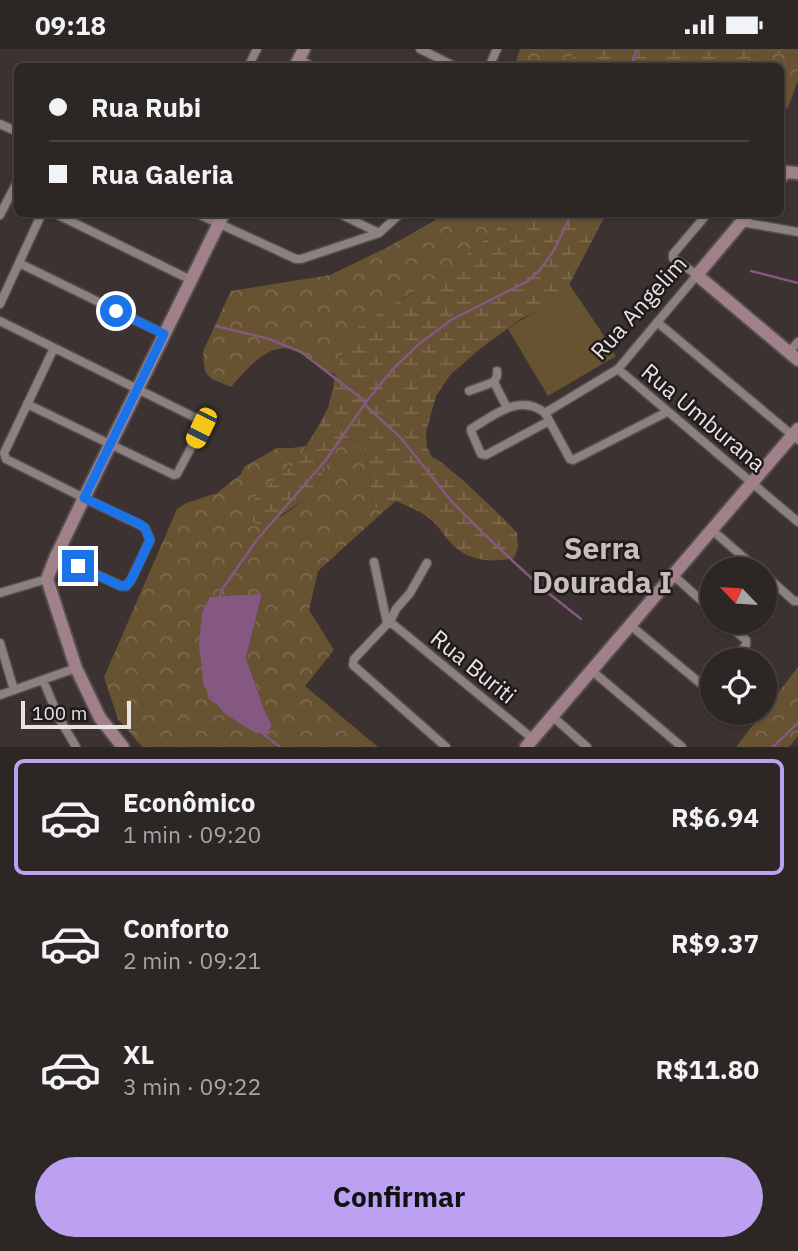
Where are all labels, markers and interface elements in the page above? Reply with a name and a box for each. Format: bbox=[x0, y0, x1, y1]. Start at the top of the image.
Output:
text: 09:18 bbox=[35, 8, 106, 42]
text: Rua Rubi bbox=[91, 90, 201, 124]
text: Rua Galeria bbox=[91, 157, 234, 191]
street label: Rua Angelim bbox=[583, 249, 693, 365]
route start bbox=[100, 295, 132, 327]
street label: Rua Umburana bbox=[636, 356, 772, 478]
car bbox=[183, 405, 220, 451]
district label: Serra Dourada I bbox=[532, 528, 672, 601]
route end bbox=[62, 550, 94, 582]
north arrow bbox=[700, 557, 777, 633]
map controls bbox=[700, 557, 777, 725]
street label: Rua Buriti bbox=[425, 622, 523, 710]
button: locate bbox=[700, 648, 777, 725]
scale bar bbox=[21, 698, 131, 730]
text: 100 m bbox=[32, 701, 87, 725]
text: Econômico bbox=[123, 785, 255, 819]
icon: car bbox=[39, 786, 102, 849]
text: R$6.94 bbox=[671, 800, 759, 834]
text: 1 min · 09:20 bbox=[123, 819, 261, 849]
text: Conforto bbox=[123, 911, 229, 945]
icon: car bbox=[39, 912, 102, 975]
text: R$9.37 bbox=[671, 926, 759, 960]
text: 2 min · 09:21 bbox=[123, 945, 261, 975]
text: XL bbox=[123, 1037, 154, 1071]
icon: car bbox=[39, 1038, 102, 1101]
text: R$11.80 bbox=[655, 1052, 759, 1086]
text: 3 min · 09:22 bbox=[123, 1071, 261, 1101]
button: Confirmar bbox=[35, 1157, 763, 1237]

